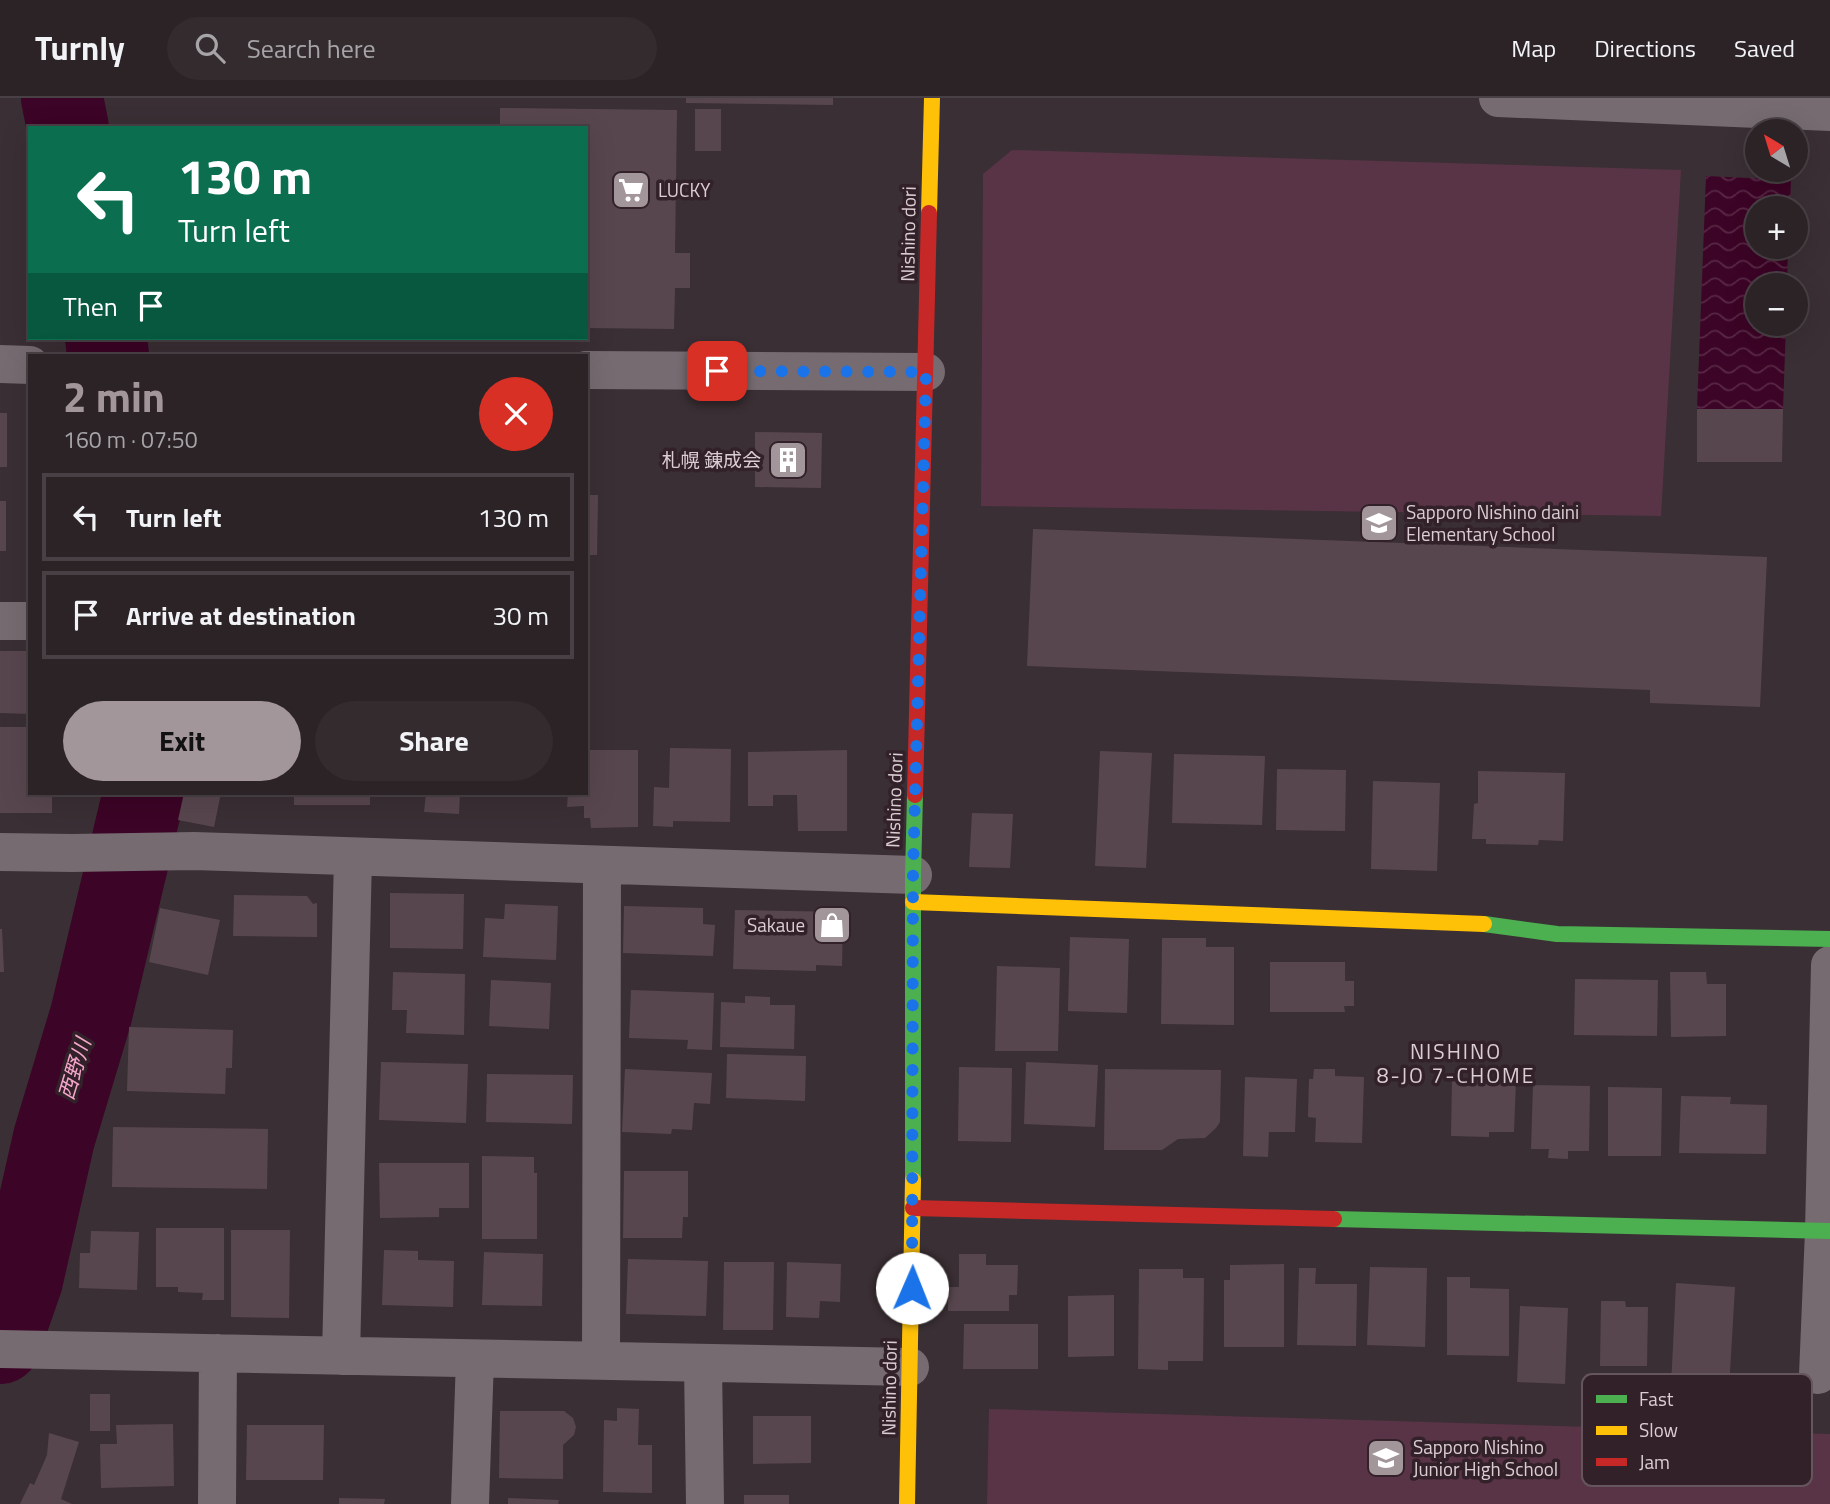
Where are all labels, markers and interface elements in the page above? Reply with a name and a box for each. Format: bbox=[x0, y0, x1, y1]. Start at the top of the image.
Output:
search box bbox=[167, 17, 657, 80]
text: Turnly bbox=[35, 23, 125, 73]
icon: search bbox=[191, 29, 229, 67]
text: Search here bbox=[247, 29, 376, 68]
text: Map bbox=[1511, 30, 1556, 66]
text: Directions bbox=[1594, 30, 1696, 66]
text: Saved bbox=[1734, 30, 1795, 66]
north arrow bbox=[1745, 119, 1808, 182]
map controls bbox=[1745, 119, 1808, 336]
text: 130 m bbox=[178, 138, 312, 213]
icon: left bbox=[63, 154, 154, 245]
supermarket icon: LUCKY bbox=[610, 169, 652, 211]
place label: LUCKY bbox=[658, 175, 711, 204]
street label: Nishino dori bbox=[892, 186, 923, 282]
button: + bbox=[1745, 196, 1808, 259]
text: Turn left bbox=[178, 206, 290, 254]
button: − bbox=[1745, 273, 1808, 336]
text: Then bbox=[63, 287, 118, 326]
icon: arrive bbox=[132, 287, 170, 325]
pin bbox=[687, 341, 747, 401]
icon: arrive bbox=[698, 352, 736, 390]
text: 2 min bbox=[63, 364, 165, 428]
button: close bbox=[479, 377, 553, 451]
text: 160 m · 07:50 bbox=[63, 422, 198, 457]
building icon: 札幌 錬成会 bbox=[767, 439, 809, 481]
place label: 札幌 錬成会 bbox=[662, 445, 761, 474]
place label: Sapporo Nishino daini Elementary School bbox=[1406, 497, 1579, 548]
icon: left bbox=[67, 498, 105, 536]
text: Turn left bbox=[126, 498, 221, 537]
text: 130 m bbox=[478, 498, 549, 537]
school or university icon: Sapporo Nishino daini Elementary School bbox=[1358, 502, 1400, 544]
icon: arrive bbox=[67, 596, 105, 634]
text: Arrive at destination bbox=[126, 596, 356, 635]
text: 30 m bbox=[492, 596, 549, 635]
button: Exit bbox=[63, 701, 301, 781]
button: Share bbox=[315, 701, 553, 781]
street label: Nishino dori bbox=[877, 752, 910, 848]
shop icon: Sakaue bbox=[811, 904, 853, 946]
place label: Sakaue bbox=[747, 910, 805, 939]
water label: 西野川 bbox=[50, 1032, 99, 1104]
district label: NISHINO 8-JO 7-CHOME bbox=[1377, 1035, 1535, 1091]
position arrow bbox=[875, 1251, 949, 1325]
street label: Nishino dori bbox=[873, 1340, 904, 1436]
legend bbox=[1582, 1374, 1812, 1486]
text: Fast bbox=[1639, 1384, 1674, 1413]
text: Slow bbox=[1639, 1415, 1678, 1444]
place label: Sapporo Nishino Junior High School bbox=[1413, 1432, 1558, 1483]
school or university icon: Sapporo Nishino Junior High School bbox=[1365, 1437, 1407, 1479]
text: Jam bbox=[1639, 1447, 1670, 1476]

